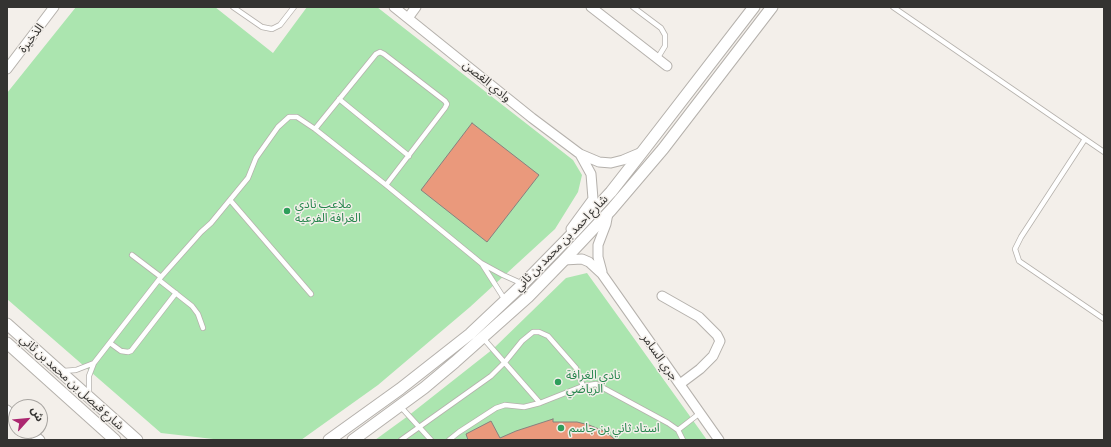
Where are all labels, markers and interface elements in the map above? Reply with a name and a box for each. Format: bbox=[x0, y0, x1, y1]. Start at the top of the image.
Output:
street label: الذخيرة bbox=[15, 20, 47, 56]
street label: وادي الغصن bbox=[460, 57, 514, 105]
street label: شارع احمد بن محمد بن ثاني bbox=[511, 192, 611, 294]
place label: ملاعب نادي الغرافة الفرعية bbox=[295, 197, 361, 225]
marker: ملاعب نادي الغرافة الفرعية bbox=[282, 206, 292, 216]
street label: شارع فيصل بن محمد بن ثاني bbox=[17, 331, 127, 433]
street label: جري السامر bbox=[639, 331, 681, 383]
place label: نادي الغرافة الرياضي bbox=[566, 368, 621, 396]
marker: نادي الغرافة الرياضي bbox=[553, 377, 563, 387]
north arrow bbox=[8, 399, 48, 439]
place label: استاد ثاني بن جاسم bbox=[569, 421, 660, 435]
marker: استاد ثاني بن جاسم bbox=[556, 423, 566, 433]

